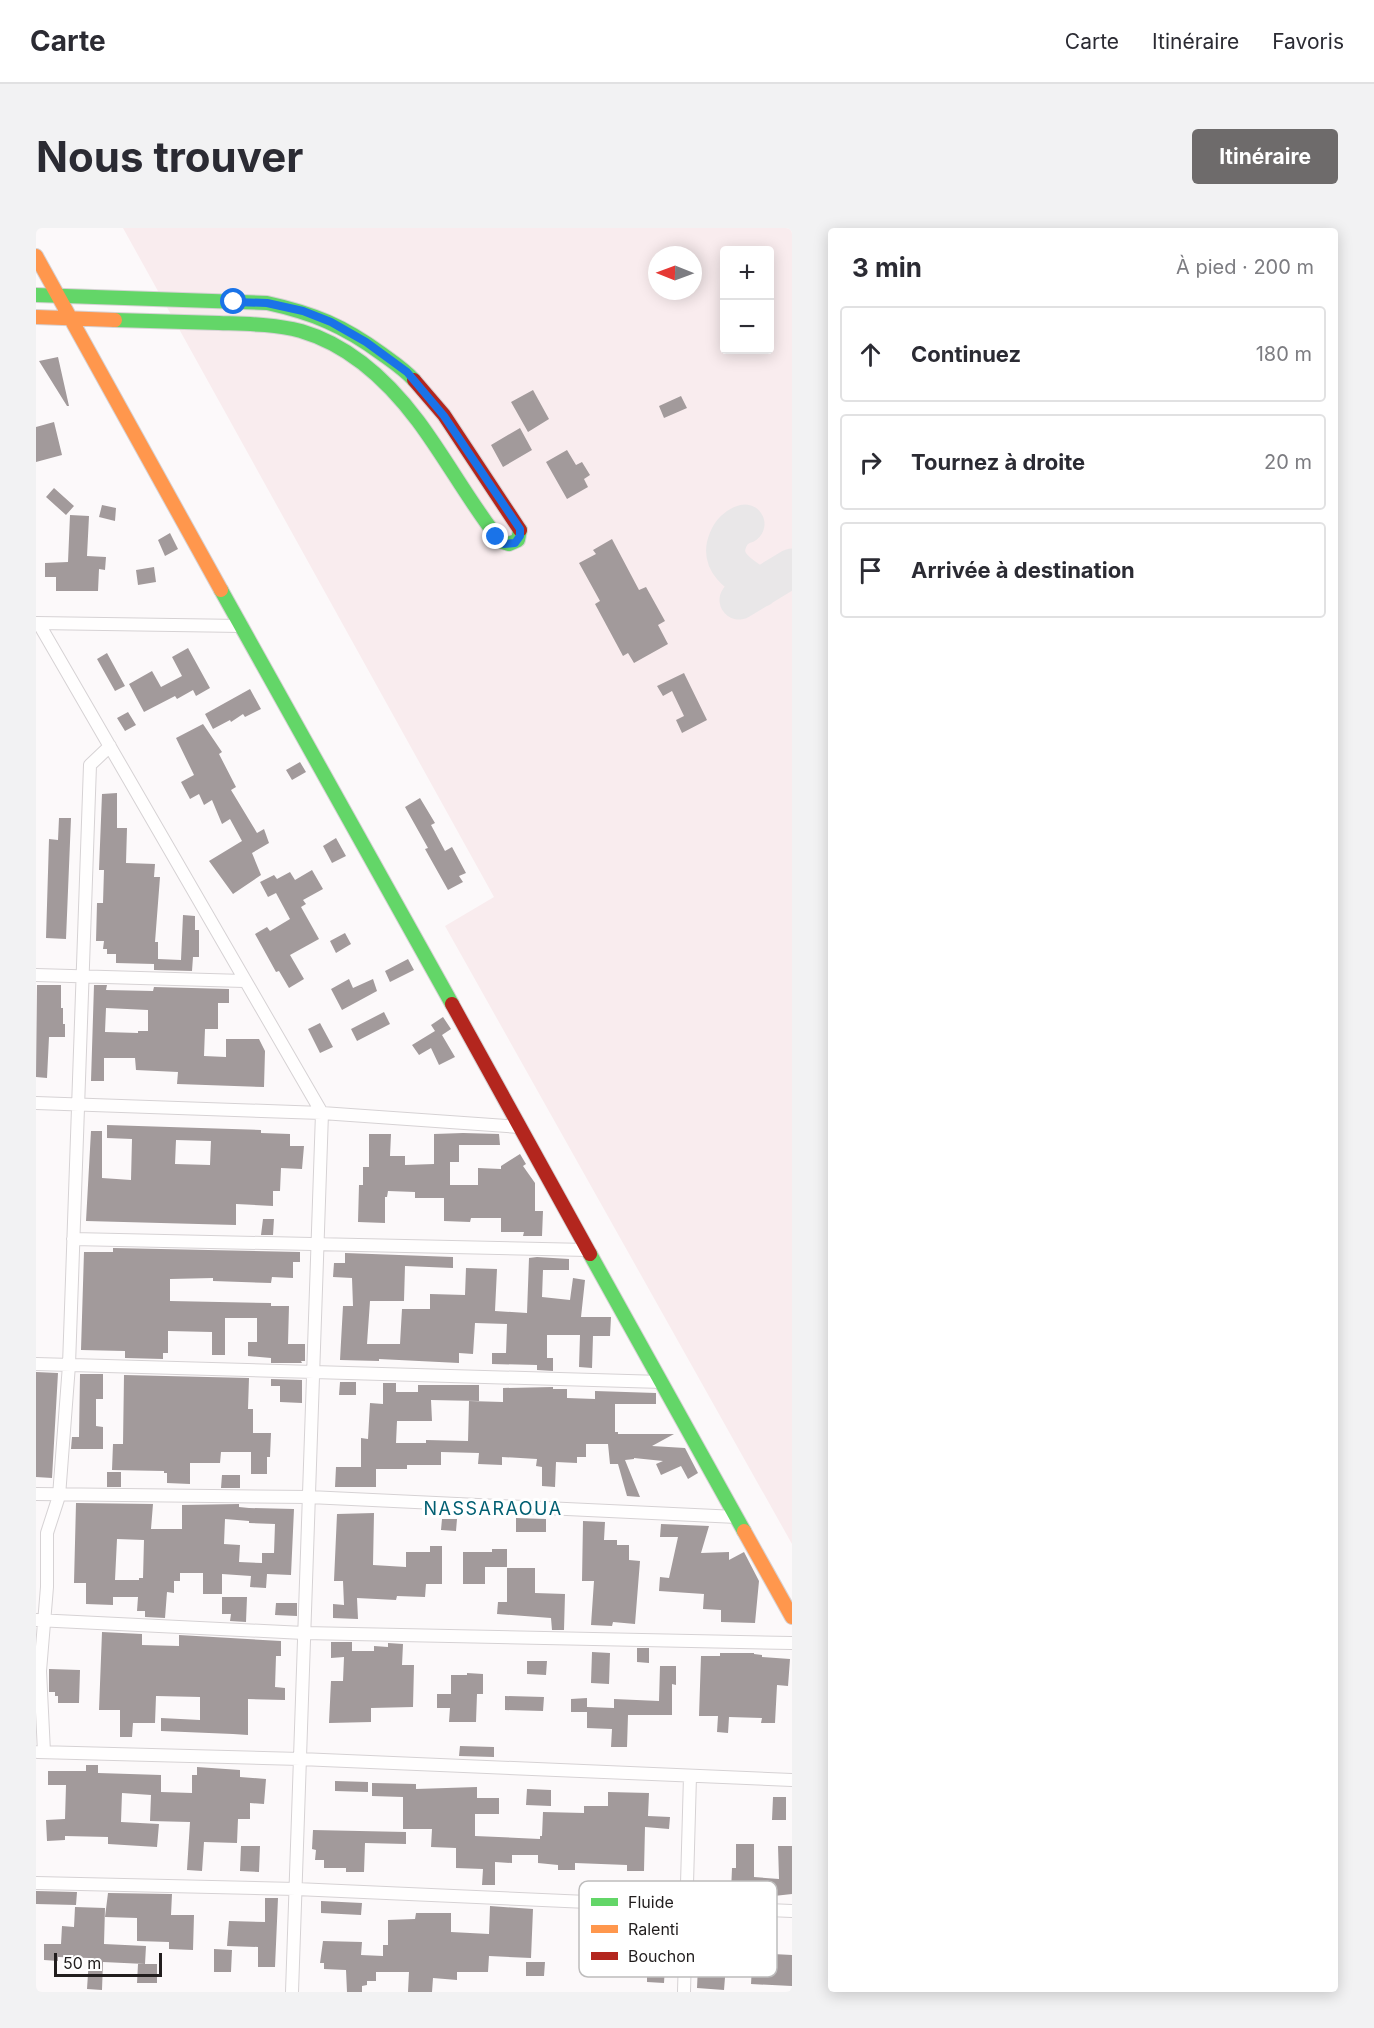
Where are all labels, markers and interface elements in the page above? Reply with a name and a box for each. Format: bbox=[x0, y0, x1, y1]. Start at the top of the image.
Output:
text: Carte bbox=[30, 24, 106, 58]
text: Carte bbox=[1065, 29, 1119, 54]
text: Itinéraire bbox=[1152, 29, 1239, 54]
text: Favoris bbox=[1272, 29, 1344, 54]
button: Itinéraire bbox=[1192, 129, 1338, 184]
text: Nous trouver bbox=[36, 131, 303, 182]
north arrow bbox=[648, 246, 702, 300]
map controls bbox=[720, 246, 774, 354]
button: + bbox=[720, 246, 774, 300]
text: 3 min bbox=[852, 252, 922, 283]
text: À pied · 200 m bbox=[1176, 255, 1314, 279]
route start bbox=[220, 288, 246, 314]
button: − bbox=[720, 300, 774, 354]
icon: ahead bbox=[854, 338, 887, 371]
text: Continuez bbox=[911, 341, 1021, 367]
text: 180 m bbox=[1256, 342, 1312, 366]
icon: right bbox=[854, 446, 887, 479]
text: Tournez à droite bbox=[911, 449, 1085, 475]
text: 20 m bbox=[1264, 450, 1312, 474]
route end bbox=[482, 523, 508, 549]
icon: arrive bbox=[854, 554, 887, 587]
text: Arrivée à destination bbox=[911, 557, 1135, 583]
district label: NASSARAOUA bbox=[423, 1498, 563, 1519]
legend bbox=[579, 1881, 777, 1977]
text: Fluide bbox=[628, 1892, 674, 1912]
text: Ralenti bbox=[628, 1919, 679, 1939]
text: Bouchon bbox=[628, 1946, 695, 1966]
scale bar bbox=[54, 1950, 162, 1978]
text: 50 m bbox=[63, 1953, 101, 1973]

